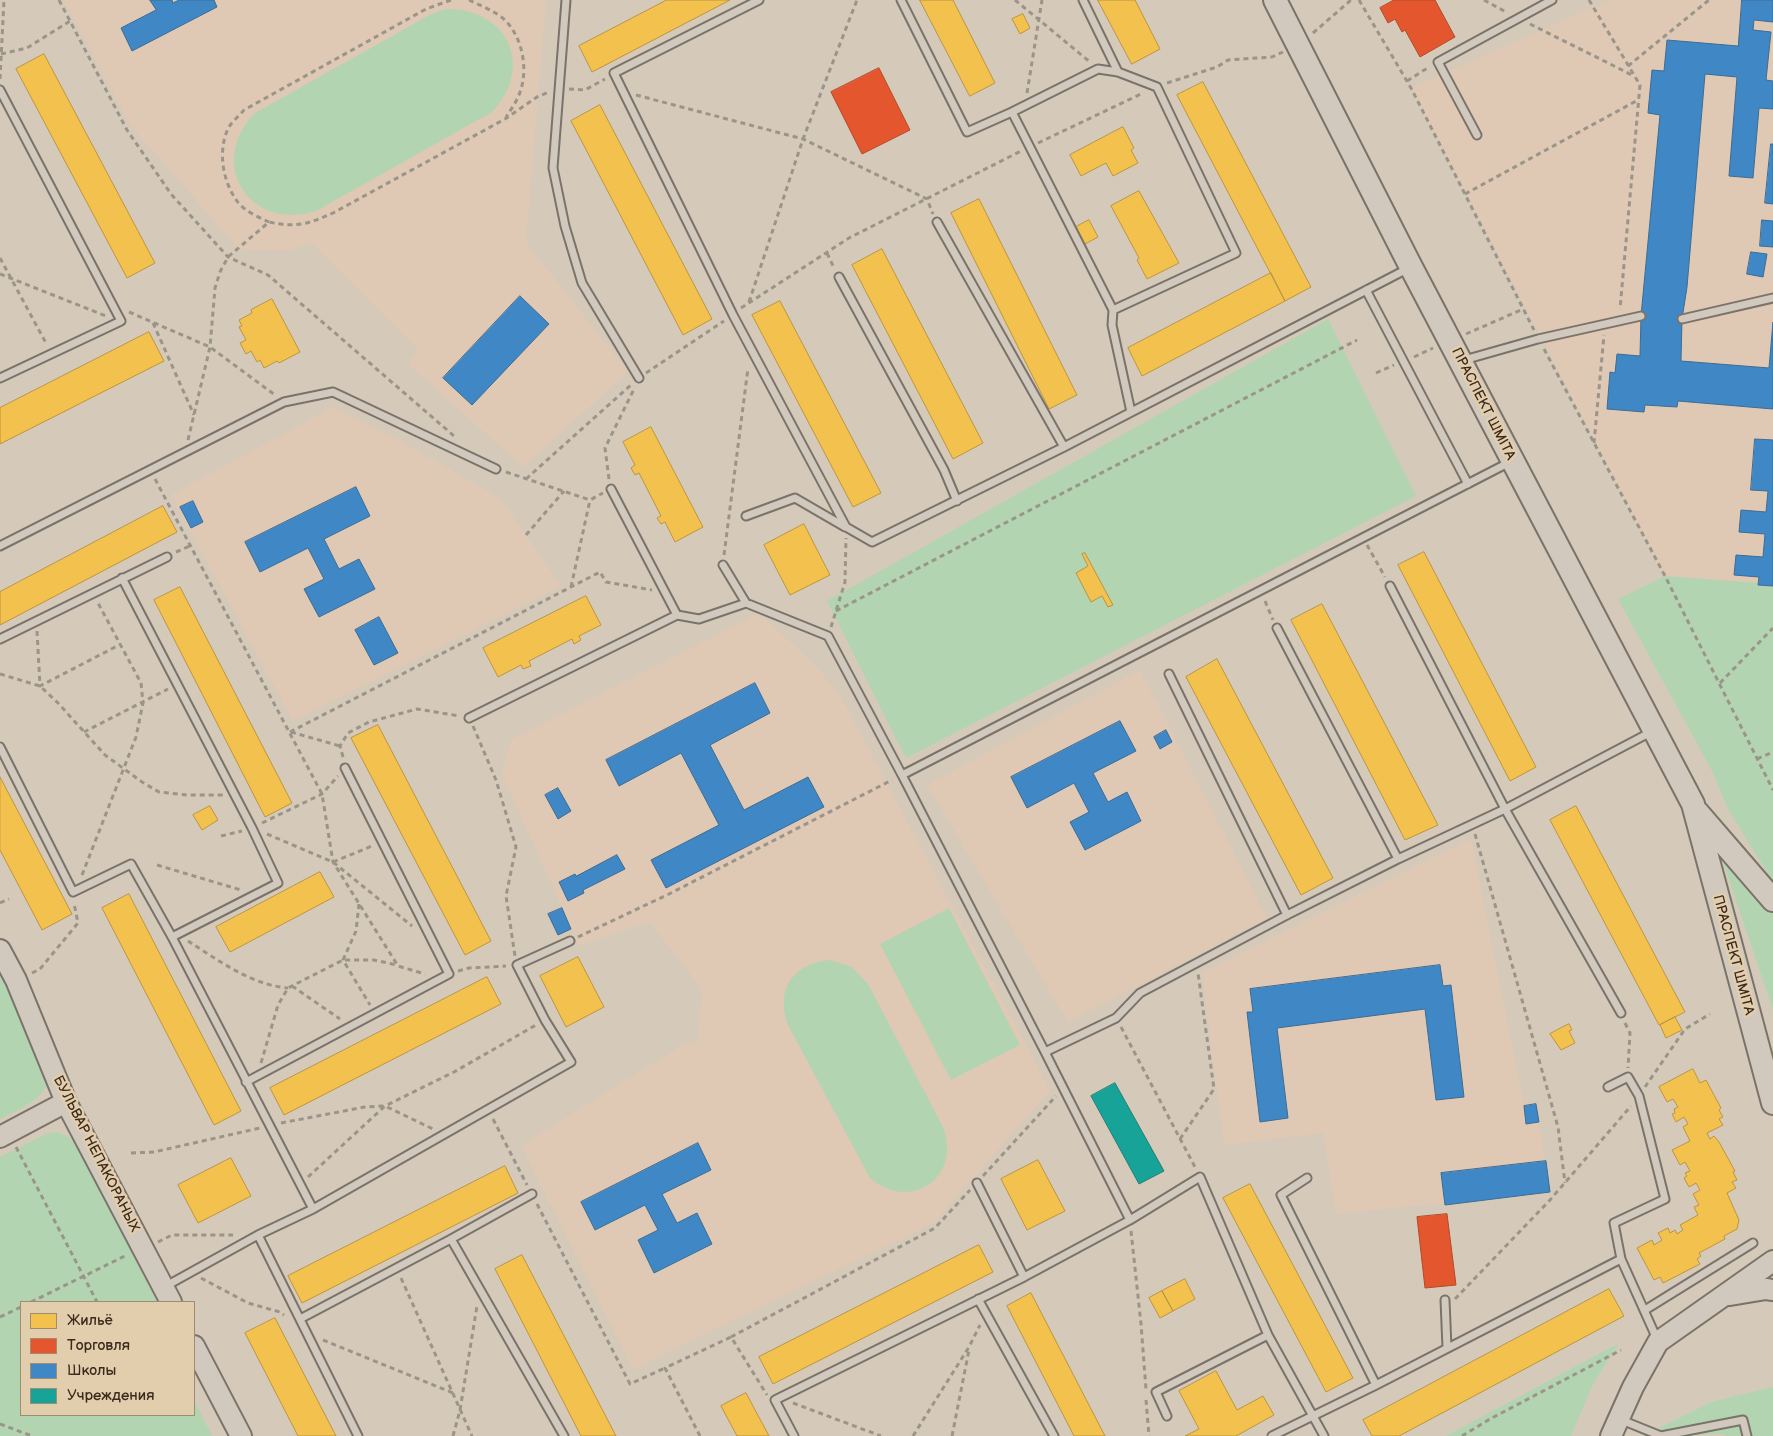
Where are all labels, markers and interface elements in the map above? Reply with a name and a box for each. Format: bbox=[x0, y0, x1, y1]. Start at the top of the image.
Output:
street label: ПРАСПЕКТ ШМІТА bbox=[1447, 345, 1519, 463]
street label: ПРАСПЕКТ ШМІТА bbox=[1709, 893, 1757, 1017]
street label: БУЛЬВАР НЕПАКОРАНЫХ bbox=[49, 1073, 143, 1235]
legend bbox=[20, 1301, 195, 1416]
text: Жильё bbox=[67, 1311, 113, 1330]
text: Торговля bbox=[67, 1336, 130, 1355]
text: Школы bbox=[67, 1361, 116, 1380]
text: Учреждения bbox=[67, 1386, 154, 1405]

